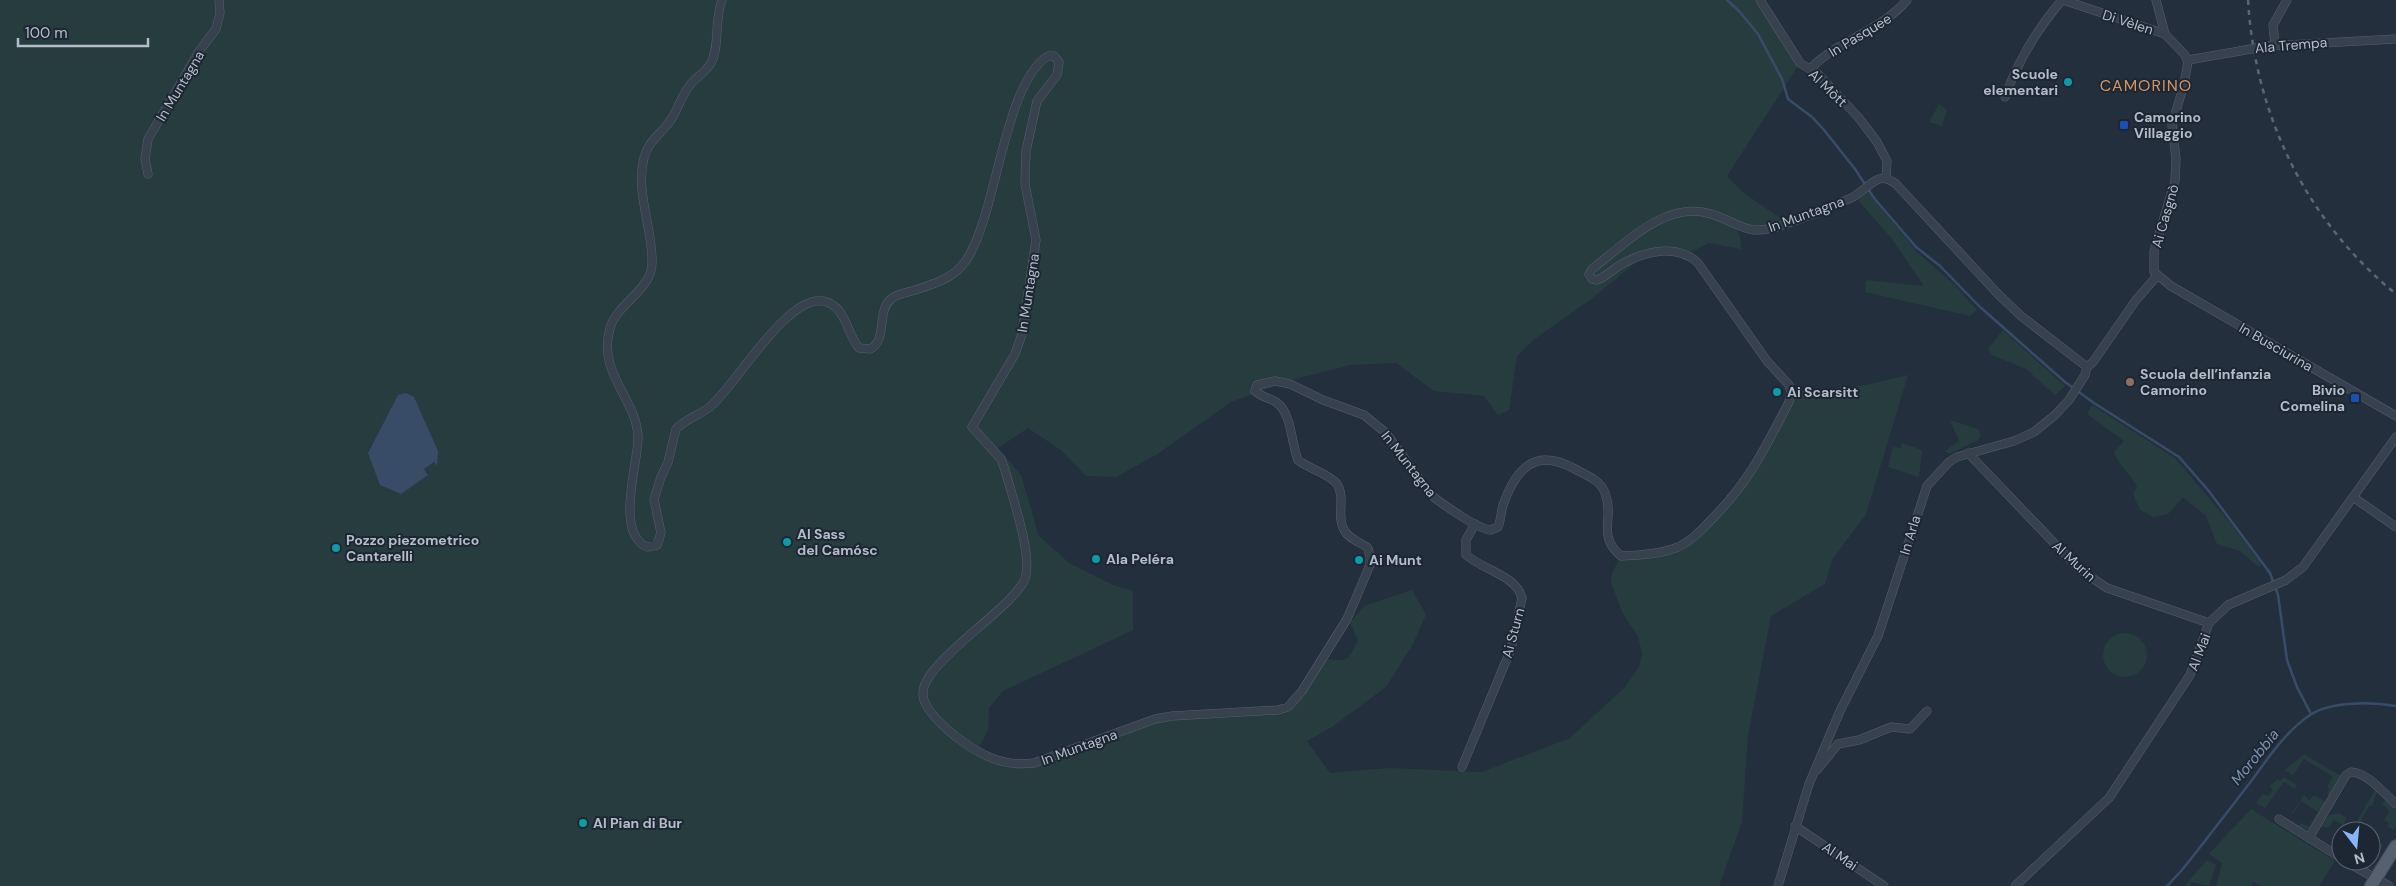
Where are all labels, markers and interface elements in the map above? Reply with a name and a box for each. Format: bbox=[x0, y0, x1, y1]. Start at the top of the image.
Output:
street label: Di Vèlen bbox=[2100, 5, 2156, 39]
street label: In Pasquee bbox=[1825, 9, 1895, 61]
scale bar bbox=[18, 15, 148, 47]
text: 100 m bbox=[25, 23, 68, 43]
street label: Ala Trempa bbox=[2254, 33, 2328, 57]
street label: In Muntagna bbox=[152, 47, 208, 125]
street label: Al Mòtt bbox=[1805, 65, 1851, 111]
place label: Scuole elementari bbox=[1983, 65, 2058, 99]
district label: CAMORINO bbox=[2100, 75, 2192, 96]
marker: Scuole elementari bbox=[2062, 76, 2074, 88]
place label: Camorino Villaggio bbox=[2134, 108, 2201, 142]
marker: Camorino Villaggio bbox=[2118, 119, 2130, 131]
street label: Ai Casgnò bbox=[2147, 182, 2183, 250]
street label: In Muntagna bbox=[1766, 192, 1846, 236]
street label: In Muntagna bbox=[1013, 252, 1043, 334]
street label: In Busciurina bbox=[2236, 319, 2316, 375]
place label: Scuola dell’infanzia Camorino bbox=[2140, 365, 2271, 399]
marker: Scuola dell’infanzia Camorino bbox=[2124, 376, 2136, 388]
place label: Bivio Comelina bbox=[2280, 381, 2345, 415]
place label: Ai Scarsitt bbox=[1787, 383, 1858, 401]
marker: Ai Scarsitt bbox=[1771, 386, 1783, 398]
marker: Bivio Comelina bbox=[2349, 392, 2361, 404]
street label: In Muntagna bbox=[1377, 427, 1441, 501]
street label: In Arla bbox=[1896, 513, 1924, 557]
place label: Al Sass del Camósc bbox=[797, 525, 878, 559]
place label: Pozzo piezometrico Cantarelli bbox=[346, 531, 479, 565]
marker: Al Sass del Camósc bbox=[781, 536, 793, 548]
street label: Al Murin bbox=[2048, 537, 2100, 585]
marker: Pozzo piezometrico Cantarelli bbox=[330, 542, 342, 554]
place label: Ala Peléra bbox=[1106, 550, 1174, 568]
place label: Ai Munt bbox=[1369, 551, 1422, 569]
marker: Ala Peléra bbox=[1090, 553, 1102, 565]
marker: Ai Munt bbox=[1353, 554, 1365, 566]
street label: Ai Sturn bbox=[1498, 606, 1528, 660]
street label: Al Mai bbox=[2184, 631, 2214, 673]
street label: In Muntagna bbox=[1039, 725, 1119, 769]
water label: Morobbia bbox=[2226, 725, 2284, 789]
place label: Al Pian di Bur bbox=[593, 814, 682, 832]
marker: Al Pian di Bur bbox=[577, 817, 589, 829]
north arrow bbox=[2331, 821, 2381, 871]
street label: Al Mai bbox=[1819, 838, 1861, 874]
text: N bbox=[2352, 848, 2367, 869]

